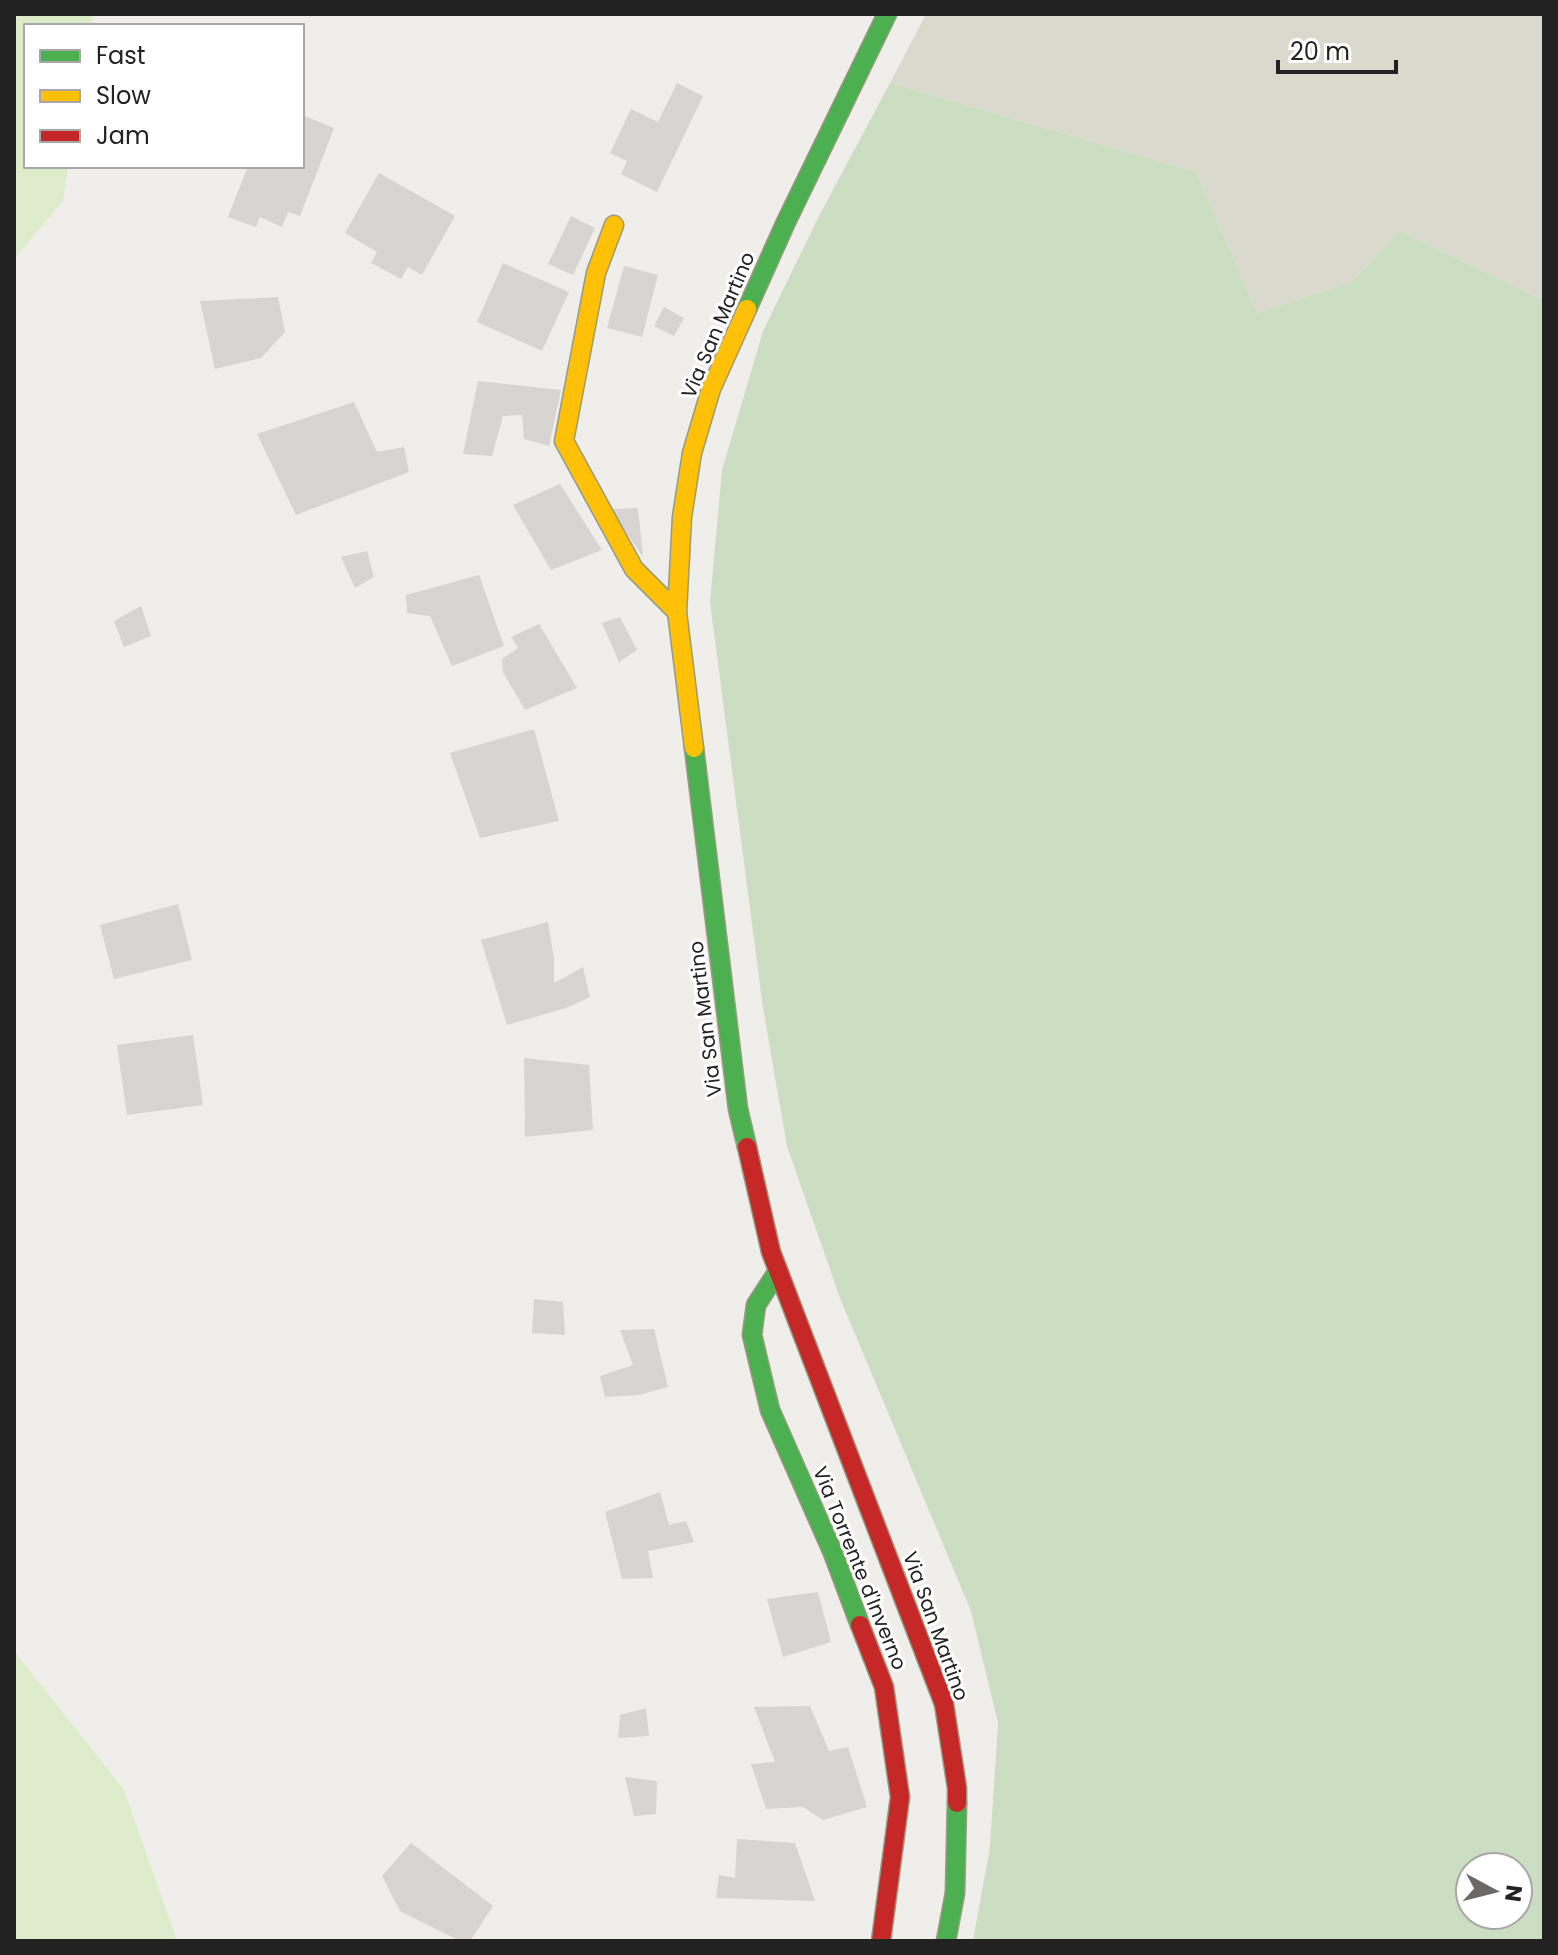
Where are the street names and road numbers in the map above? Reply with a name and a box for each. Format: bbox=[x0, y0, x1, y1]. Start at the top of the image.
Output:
street label: Via San Martino bbox=[674, 247, 762, 403]
street label: Via San Martino bbox=[682, 940, 728, 1098]
street label: Via Torrente d'Inverno bbox=[806, 1462, 914, 1674]
street label: Via San Martino bbox=[896, 1548, 976, 1704]

